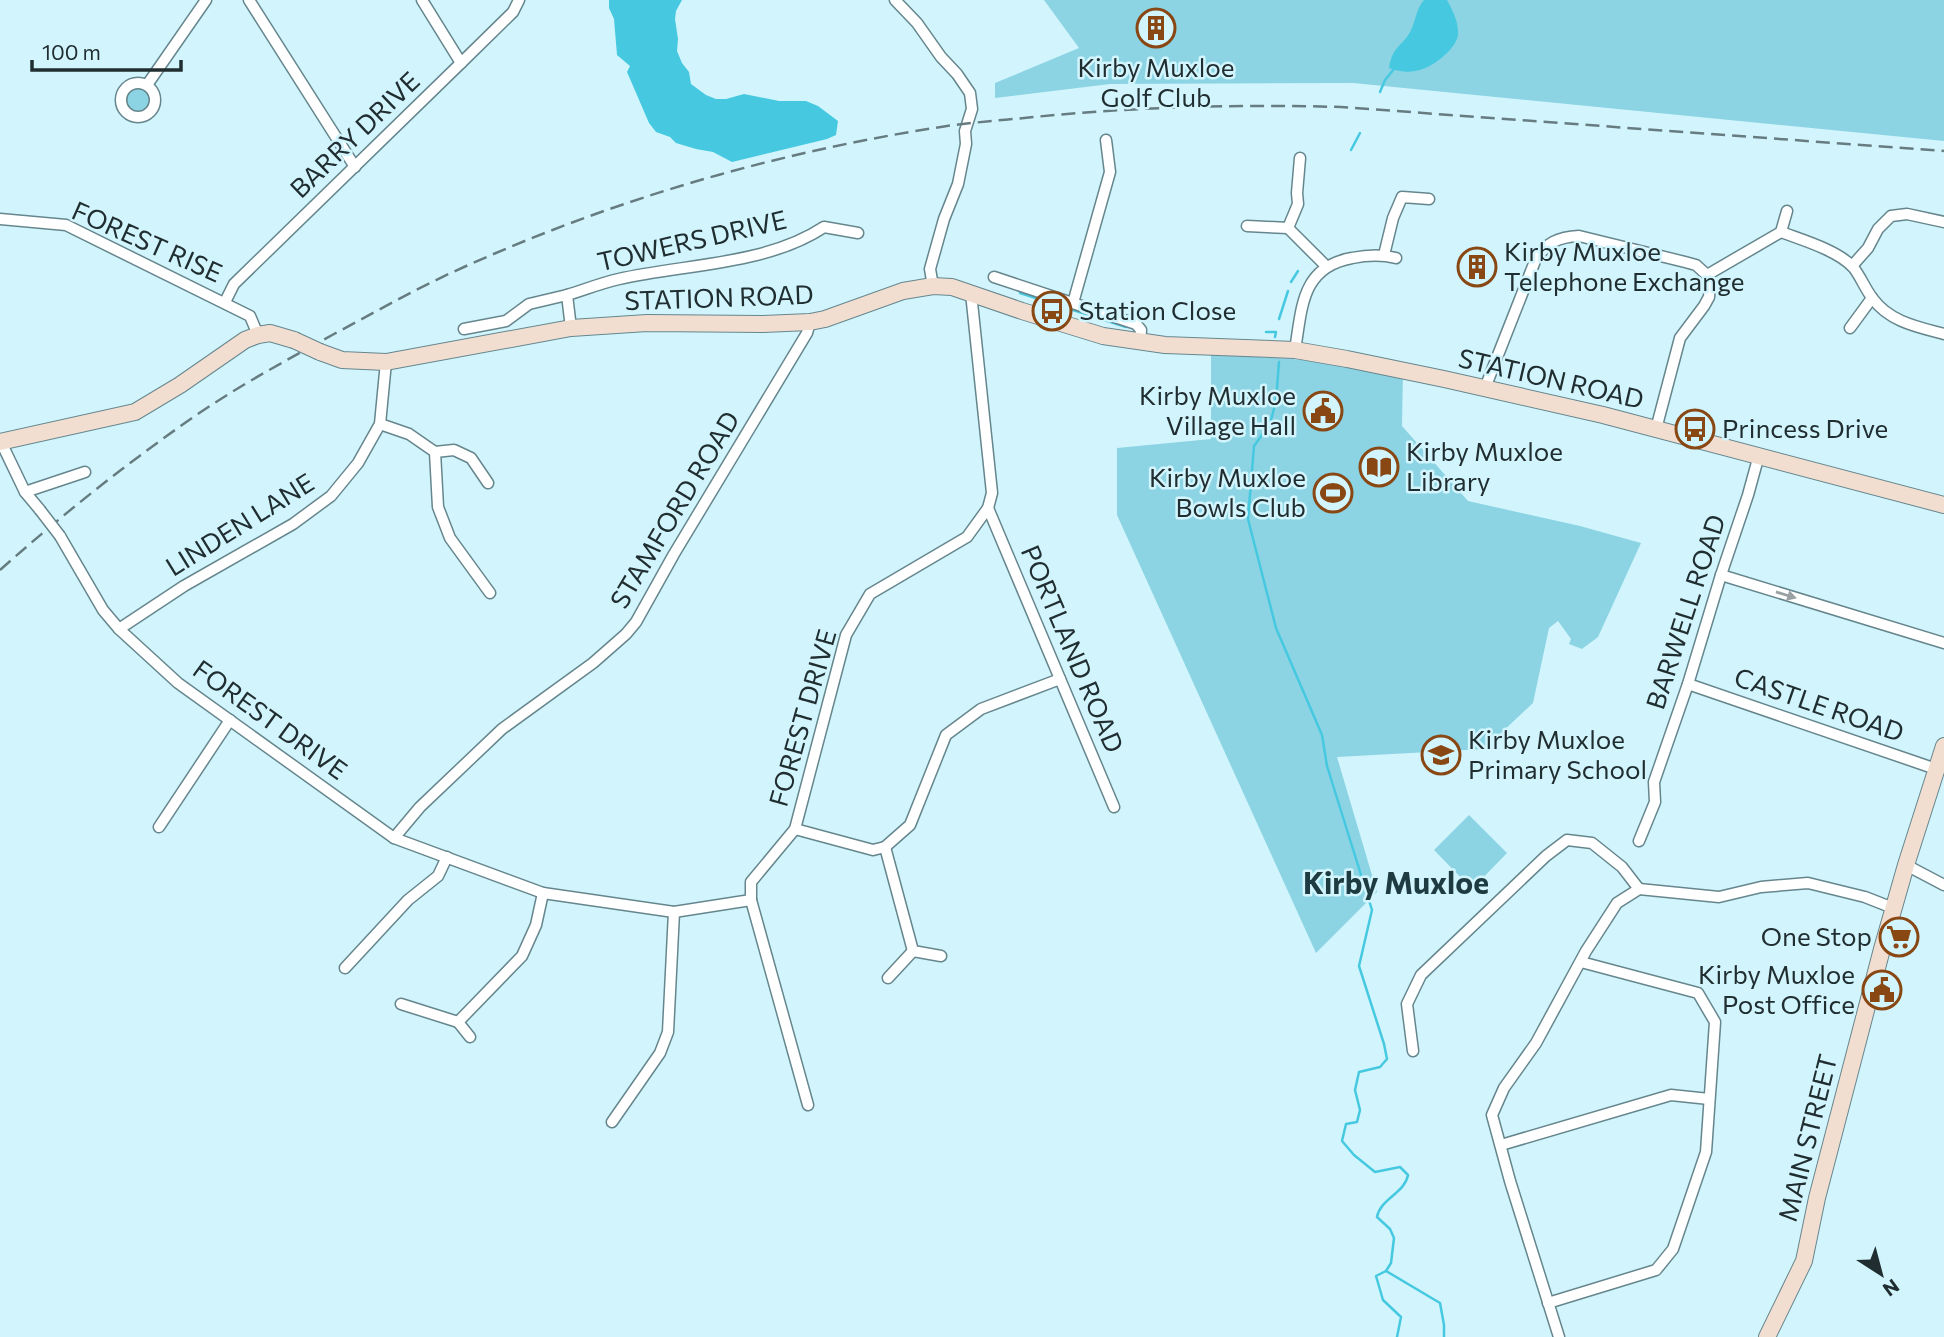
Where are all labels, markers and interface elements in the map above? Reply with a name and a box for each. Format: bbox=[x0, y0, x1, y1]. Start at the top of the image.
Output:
building icon: Kirby Muxloe Golf Club bbox=[1135, 7, 1177, 49]
scale bar bbox=[32, 28, 180, 72]
text: 100 m bbox=[42, 39, 101, 64]
place label: Kirby Muxloe Golf Club bbox=[1077, 51, 1235, 112]
street label: BARRY DRIVE bbox=[283, 64, 425, 203]
street label: FOREST RISE bbox=[68, 194, 227, 288]
street label: TOWERS DRIVE bbox=[594, 203, 789, 276]
place label: Kirby Muxloe Telephone Exchange bbox=[1504, 235, 1745, 296]
building icon: Kirby Muxloe Telephone Exchange bbox=[1456, 246, 1498, 288]
street label: STATION ROAD bbox=[624, 278, 814, 315]
bus stop icon: Station Close bbox=[1031, 290, 1073, 332]
place label: Station Close bbox=[1079, 294, 1236, 325]
street label: STATION ROAD bbox=[1456, 341, 1647, 414]
place label: Kirby Muxloe Village Hall bbox=[1139, 379, 1296, 440]
public building icon: Kirby Muxloe Village Hall bbox=[1302, 390, 1344, 432]
street label: STAMFORD ROAD bbox=[603, 405, 745, 613]
bus stop icon: Princess Drive bbox=[1674, 408, 1716, 450]
place label: Princess Drive bbox=[1722, 412, 1888, 443]
place label: Kirby Muxloe Library bbox=[1406, 435, 1563, 496]
library icon: Kirby Muxloe Library bbox=[1358, 446, 1400, 488]
place label: Kirby Muxloe Bowls Club bbox=[1149, 461, 1306, 522]
street label: LINDEN LANE bbox=[159, 466, 319, 582]
sports icon: Kirby Muxloe Bowls Club bbox=[1312, 472, 1354, 514]
street label: BARWELL ROAD bbox=[1638, 510, 1731, 713]
street label: PORTLAND ROAD bbox=[1016, 540, 1131, 757]
one-way arrow bbox=[1776, 590, 1797, 600]
street label: FOREST DRIVE bbox=[761, 626, 842, 810]
street label: FOREST DRIVE bbox=[188, 653, 354, 785]
street label: CASTLE ROAD bbox=[1731, 660, 1908, 747]
place label: Kirby Muxloe Primary School bbox=[1468, 723, 1647, 784]
school or university icon: Kirby Muxloe Primary School bbox=[1420, 734, 1462, 776]
district label: Kirby Muxloe bbox=[1303, 863, 1489, 900]
supermarket icon: One Stop bbox=[1878, 916, 1920, 958]
place label: One Stop bbox=[1761, 920, 1872, 951]
place label: Kirby Muxloe Post Office bbox=[1698, 958, 1855, 1019]
public building icon: Kirby Muxloe Post Office bbox=[1861, 969, 1903, 1011]
street label: MAIN STREET bbox=[1771, 1051, 1842, 1224]
north arrow bbox=[1846, 1239, 1916, 1309]
text: N bbox=[1879, 1275, 1904, 1302]

